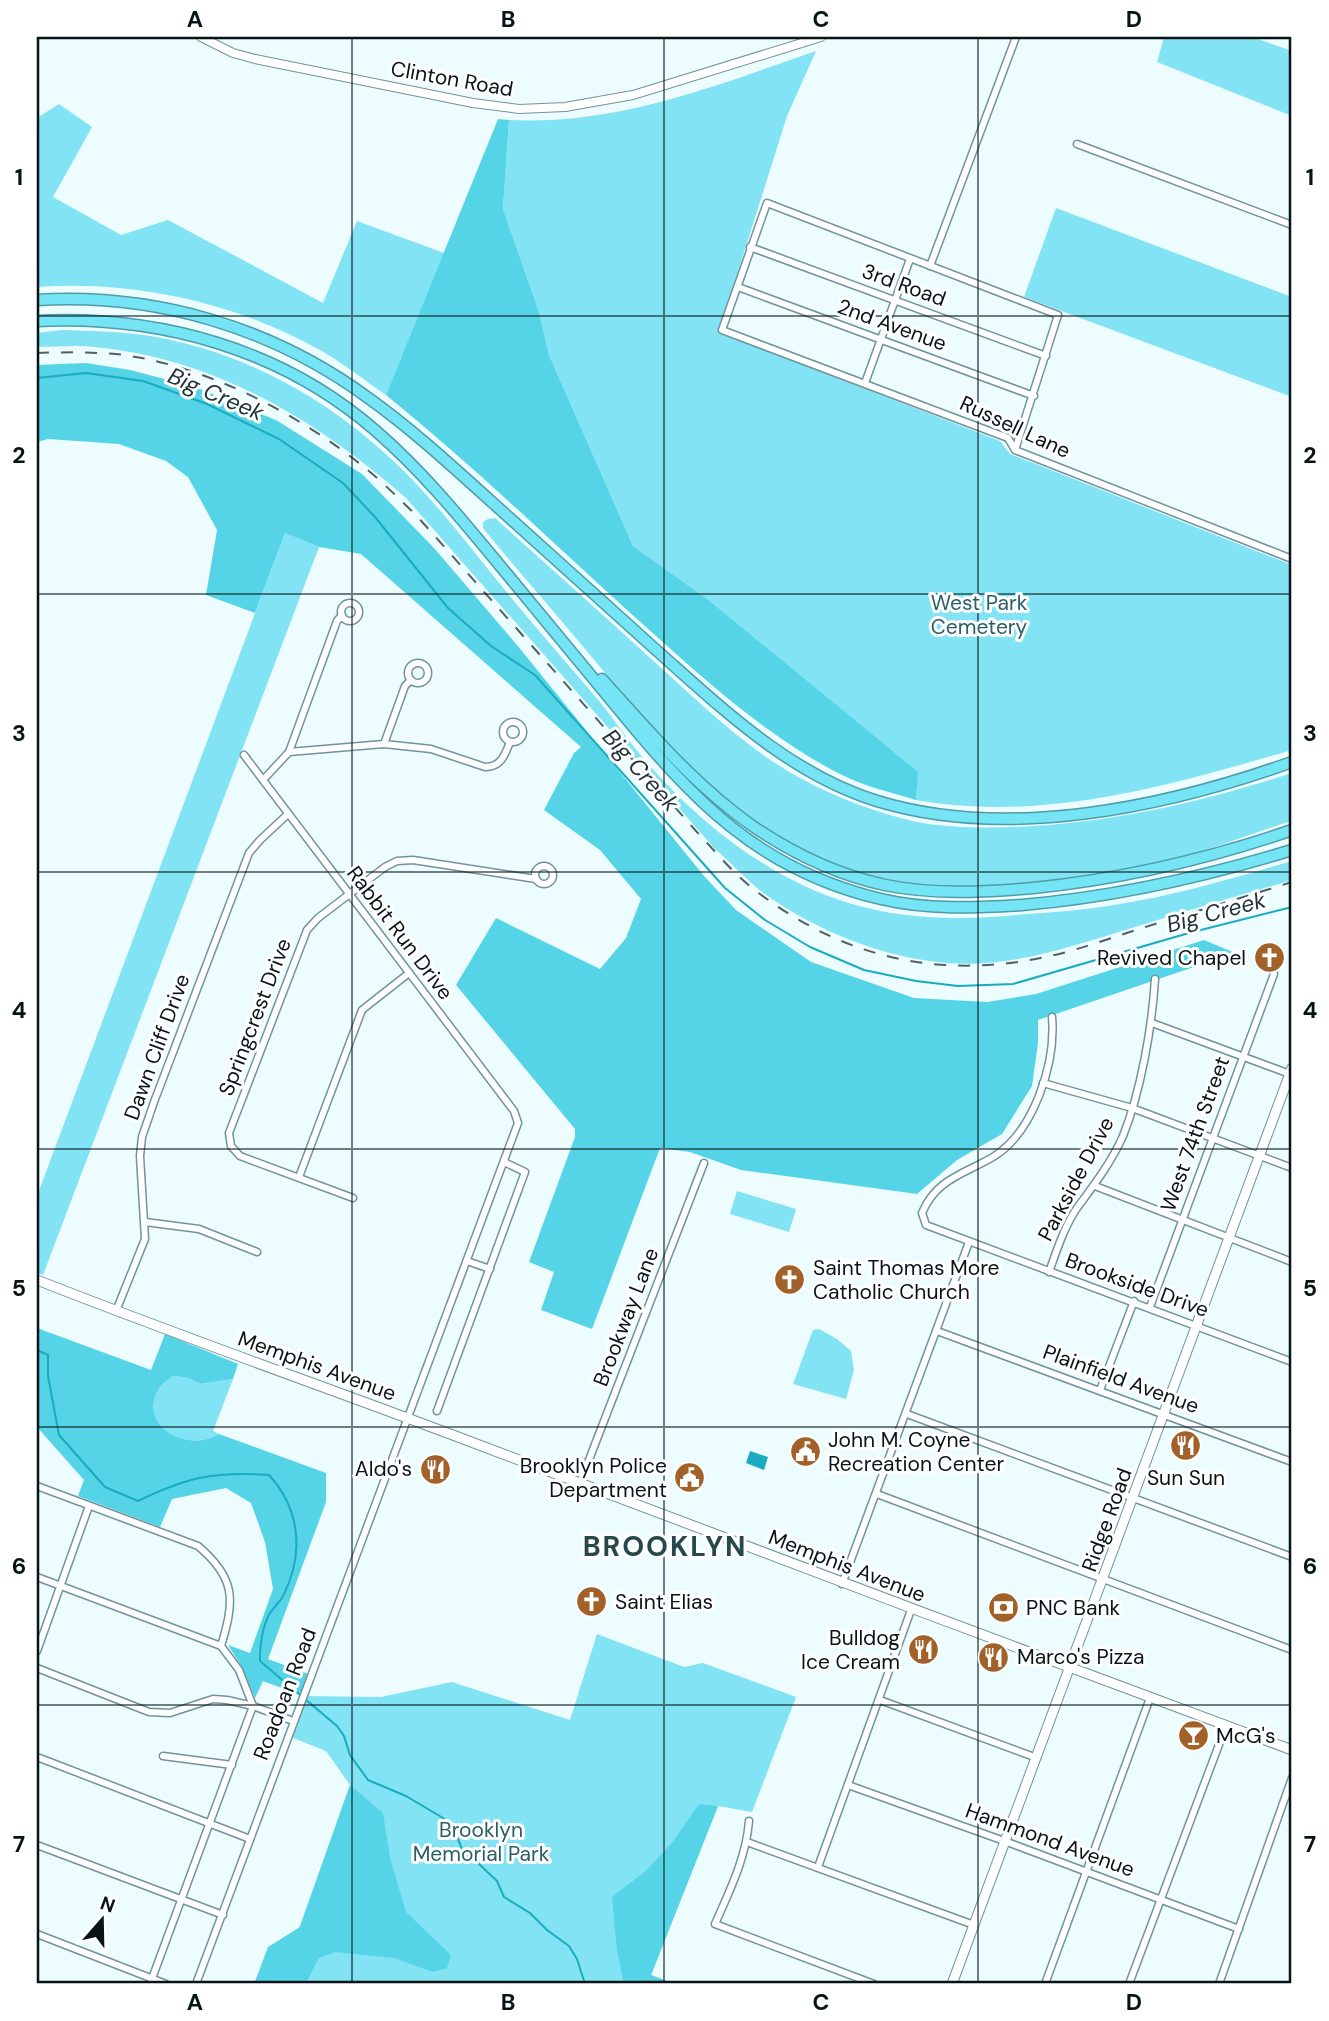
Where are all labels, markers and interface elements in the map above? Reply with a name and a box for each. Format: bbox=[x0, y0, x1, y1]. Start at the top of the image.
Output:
text: A bbox=[187, 4, 203, 34]
text: B bbox=[501, 4, 515, 34]
text: C bbox=[813, 4, 829, 34]
text: D bbox=[1126, 4, 1142, 34]
street label: Clinton Road bbox=[389, 54, 515, 104]
text: 1 bbox=[15, 162, 23, 192]
text: 1 bbox=[1306, 162, 1314, 192]
street label: 3rd Road bbox=[858, 257, 950, 313]
street label: 2nd Avenue bbox=[834, 292, 951, 358]
water label: Big Creek bbox=[163, 360, 269, 428]
street label: Russell Lane bbox=[955, 389, 1075, 465]
text: 2 bbox=[12, 440, 26, 470]
text: 2 bbox=[1303, 440, 1317, 470]
park label: West Park Cemetery bbox=[931, 589, 1028, 641]
text: 3 bbox=[12, 718, 26, 748]
text: 3 bbox=[1303, 718, 1317, 748]
water label: Big Creek bbox=[596, 722, 686, 818]
street label: Rabbit Run Drive bbox=[340, 860, 460, 1006]
water label: Big Creek bbox=[1163, 884, 1269, 940]
street label: Springcrest Drive bbox=[212, 934, 298, 1100]
church icon: Revived Chapel bbox=[1252, 941, 1286, 975]
place label: Revived Chapel bbox=[1097, 944, 1246, 972]
street label: Dawn Cliff Drive bbox=[118, 970, 196, 1124]
text: 4 bbox=[12, 995, 27, 1025]
text: 4 bbox=[1303, 995, 1318, 1025]
street label: West 74th Street bbox=[1154, 1053, 1236, 1215]
street label: Parkside Drive bbox=[1032, 1112, 1121, 1246]
street label: Brookway Lane bbox=[587, 1244, 665, 1390]
street label: Brookside Drive bbox=[1061, 1246, 1213, 1324]
place label: Saint Thomas More Catholic Church bbox=[813, 1254, 1000, 1306]
church icon: Saint Thomas More Catholic Church bbox=[773, 1263, 807, 1297]
text: 5 bbox=[12, 1273, 26, 1303]
text: 5 bbox=[1303, 1273, 1317, 1303]
street label: Memphis Avenue bbox=[234, 1324, 400, 1408]
street label: Plainfield Avenue bbox=[1039, 1338, 1203, 1420]
place label: John M. Coyne Recreation Center bbox=[828, 1426, 1004, 1478]
restaurant icon: Sun Sun bbox=[1169, 1429, 1203, 1463]
public building icon: John M. Coyne Recreation Center bbox=[788, 1435, 822, 1469]
restaurant icon: Aldo's bbox=[418, 1452, 452, 1486]
place label: Brooklyn Police Department bbox=[520, 1452, 667, 1504]
place label: Aldo's bbox=[355, 1455, 412, 1483]
public building icon: Brooklyn Police Department bbox=[673, 1461, 707, 1495]
street label: Ridge Road bbox=[1075, 1464, 1139, 1576]
place label: Sun Sun bbox=[1147, 1464, 1225, 1492]
street label: Memphis Avenue bbox=[764, 1523, 930, 1609]
district label: BROOKLYN bbox=[583, 1528, 747, 1565]
text: 6 bbox=[12, 1551, 26, 1581]
text: 6 bbox=[1303, 1551, 1317, 1581]
church icon: Saint Elias bbox=[575, 1585, 609, 1619]
place label: Saint Elias bbox=[615, 1588, 713, 1616]
bank icon: PNC Bank bbox=[986, 1591, 1020, 1625]
place label: PNC Bank bbox=[1026, 1594, 1120, 1622]
street label: Roadoan Road bbox=[247, 1624, 323, 1764]
place label: Bulldog Ice Cream bbox=[801, 1624, 900, 1676]
restaurant icon: Bulldog Ice Cream bbox=[906, 1633, 940, 1667]
restaurant icon: Marco's Pizza bbox=[977, 1640, 1011, 1674]
place label: Marco's Pizza bbox=[1017, 1643, 1144, 1671]
bar icon: McG's bbox=[1176, 1719, 1210, 1753]
place label: McG's bbox=[1216, 1722, 1275, 1750]
street label: Hammond Avenue bbox=[962, 1796, 1138, 1884]
park label: Brooklyn Memorial Park bbox=[413, 1816, 550, 1868]
text: 7 bbox=[13, 1829, 25, 1859]
text: 7 bbox=[1304, 1829, 1316, 1859]
north arrow bbox=[66, 1884, 136, 1954]
text: N bbox=[97, 1890, 118, 1919]
text: A bbox=[187, 1987, 203, 2017]
text: B bbox=[501, 1987, 515, 2017]
text: C bbox=[813, 1987, 829, 2017]
text: D bbox=[1126, 1987, 1142, 2017]

